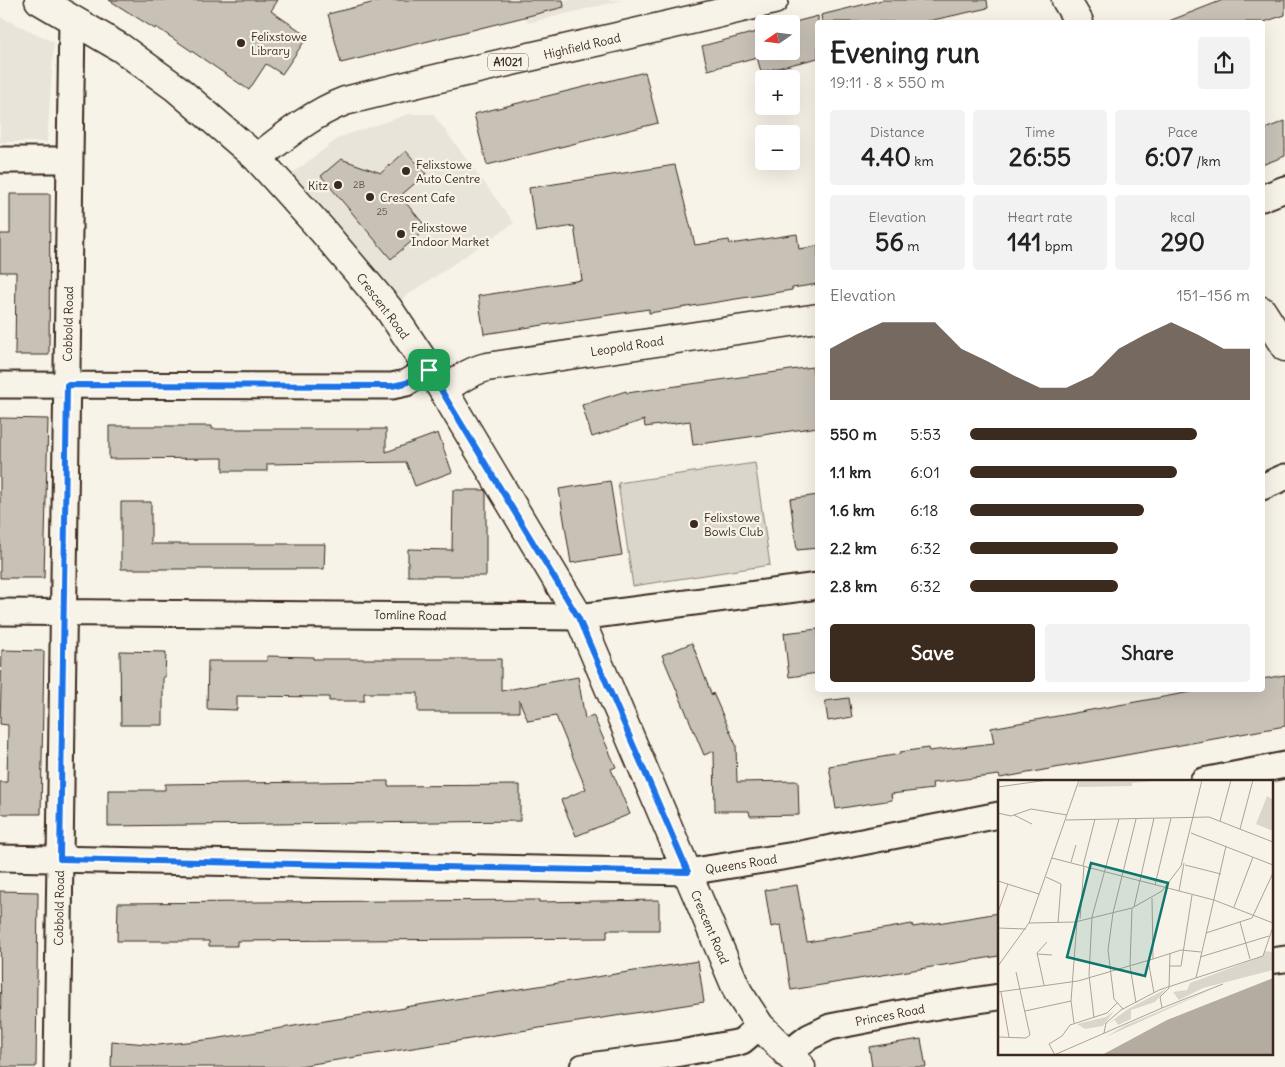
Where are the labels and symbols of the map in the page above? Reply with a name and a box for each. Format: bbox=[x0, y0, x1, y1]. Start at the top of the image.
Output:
north arrow bbox=[755, 15, 800, 60]
place label: Felixstowe Library bbox=[251, 29, 307, 58]
street label: Highfield Road bbox=[542, 30, 622, 62]
marker: Felixstowe Library bbox=[235, 37, 247, 49]
road number: A1021 bbox=[488, 54, 528, 70]
place label: Felixstowe Auto Centre bbox=[416, 157, 480, 186]
marker: Felixstowe Auto Centre bbox=[400, 165, 412, 177]
place label: Kitz bbox=[308, 178, 328, 193]
house number: 2B bbox=[353, 178, 365, 191]
marker: Kitz bbox=[332, 179, 344, 191]
place label: Crescent Cafe bbox=[380, 190, 455, 205]
marker: Crescent Cafe bbox=[364, 191, 376, 203]
house number: 25 bbox=[376, 205, 388, 218]
place label: Felixstowe Indoor Market bbox=[411, 220, 489, 249]
marker: Felixstowe Indoor Market bbox=[395, 228, 407, 240]
street label: Crescent Road bbox=[353, 270, 413, 342]
street label: Cobbold Road bbox=[60, 286, 76, 362]
street label: Leopold Road bbox=[589, 333, 665, 359]
pin bbox=[408, 349, 450, 391]
place label: Felixstowe Bowls Club bbox=[704, 510, 764, 539]
marker: Felixstowe Bowls Club bbox=[688, 518, 700, 530]
street label: Tomline Road bbox=[374, 607, 446, 623]
inset map bbox=[998, 780, 1272, 1054]
street label: Queens Road bbox=[704, 851, 778, 877]
street label: Cobbold Road bbox=[51, 870, 67, 946]
street label: Crescent Road bbox=[688, 888, 732, 966]
street label: Princes Road bbox=[854, 1001, 926, 1029]

